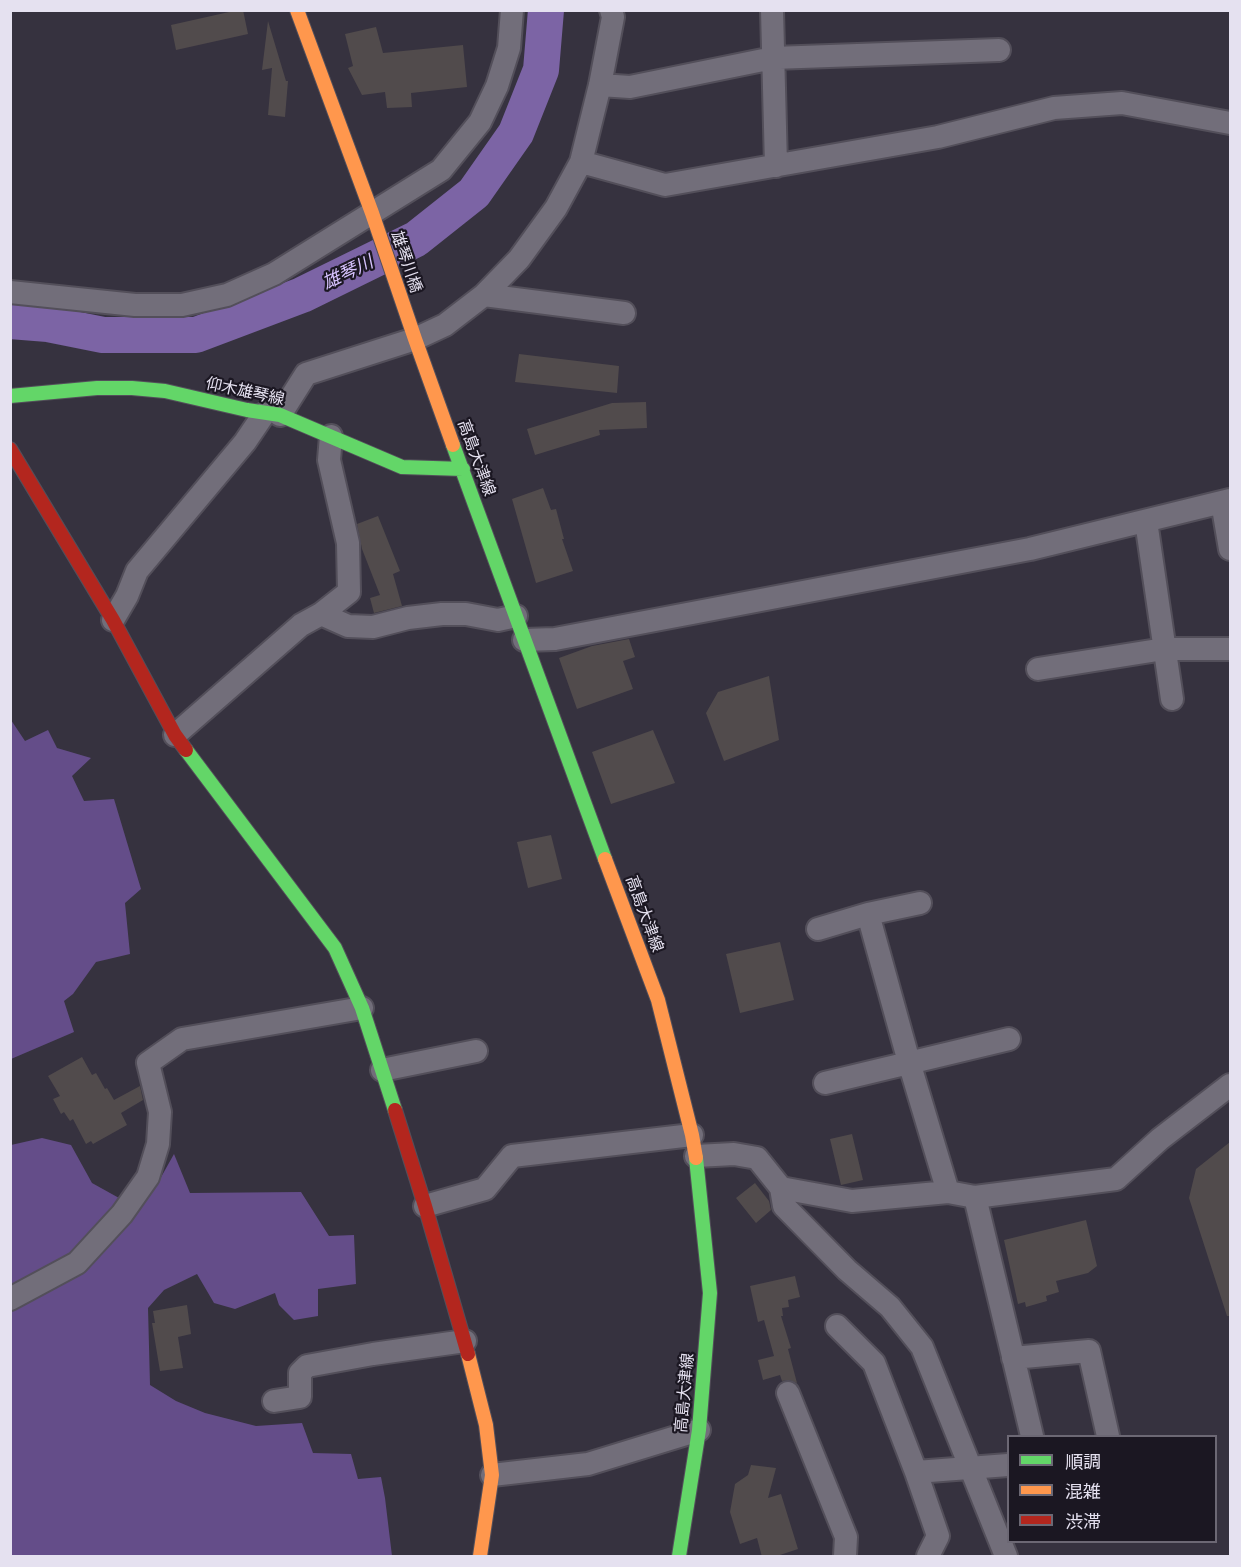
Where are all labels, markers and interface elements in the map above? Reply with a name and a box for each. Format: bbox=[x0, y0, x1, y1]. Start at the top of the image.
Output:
street label: 雄琴川橋 bbox=[387, 229, 425, 295]
water label: 雄琴川 bbox=[319, 251, 377, 295]
street label: 仰木雄琴線 bbox=[204, 374, 286, 410]
street label: 高島大津線 bbox=[453, 417, 499, 499]
street label: 高島大津線 bbox=[621, 873, 667, 955]
street label: 高島大津線 bbox=[672, 1352, 698, 1434]
legend bbox=[1007, 1435, 1217, 1543]
text: 順調 bbox=[1065, 1450, 1101, 1473]
text: 混雑 bbox=[1065, 1480, 1101, 1503]
text: 渋滞 bbox=[1065, 1510, 1101, 1533]

